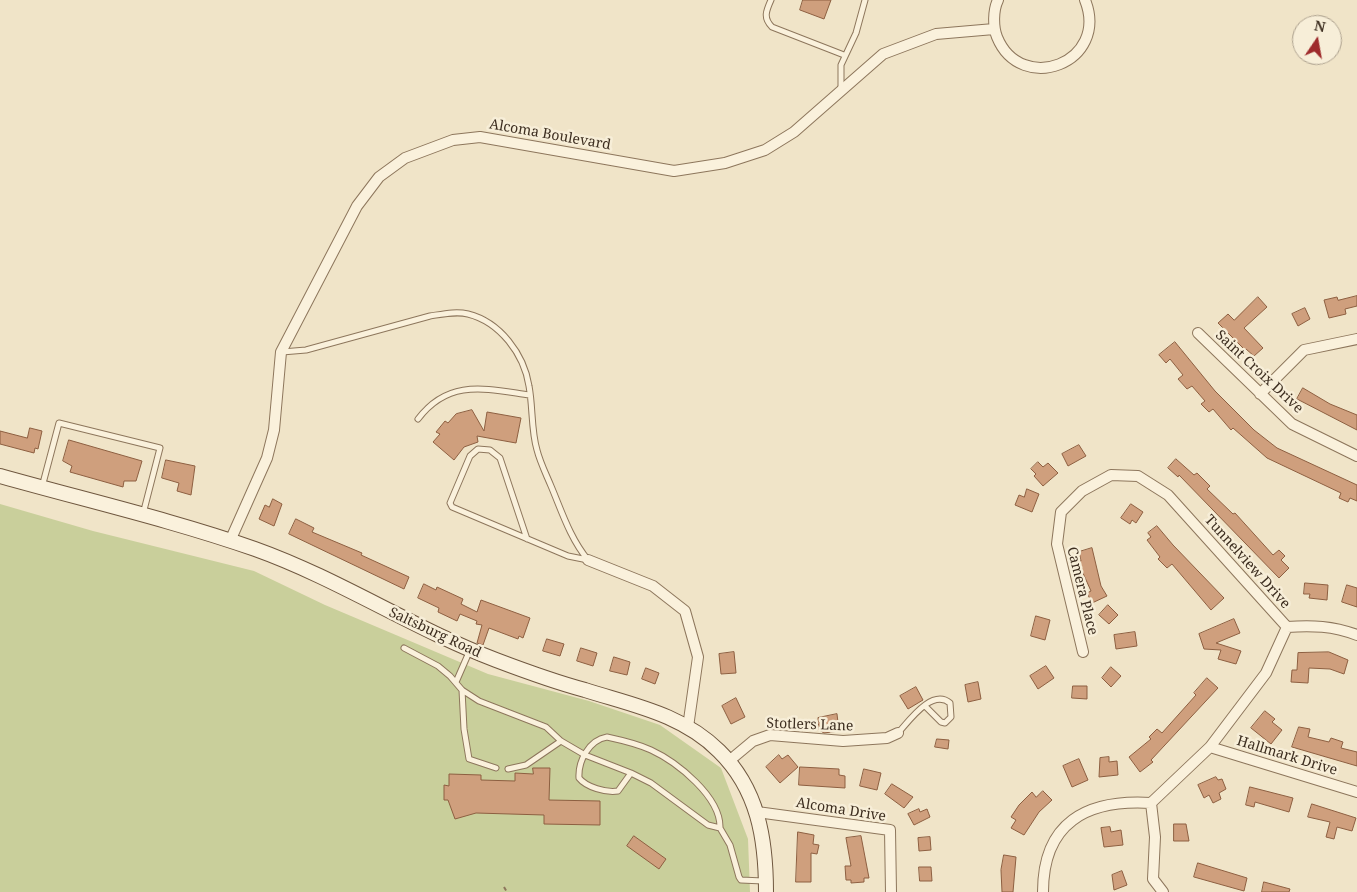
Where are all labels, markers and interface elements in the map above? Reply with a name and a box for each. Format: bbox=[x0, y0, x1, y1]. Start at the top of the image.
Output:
north arrow bbox=[1292, 15, 1342, 65]
text: N bbox=[1313, 15, 1327, 36]
street label: Alcoma Boulevard bbox=[488, 116, 612, 154]
street label: Saint Croix Drive bbox=[1212, 327, 1306, 417]
street label: Tunnelview Drive bbox=[1201, 512, 1293, 612]
street label: Camera Place bbox=[1063, 545, 1101, 637]
street label: Saltsburg Road bbox=[386, 604, 484, 662]
street label: Stotlers Lane bbox=[766, 715, 854, 735]
street label: Hallmark Drive bbox=[1235, 733, 1339, 779]
street label: Alcoma Drive bbox=[795, 795, 887, 825]

